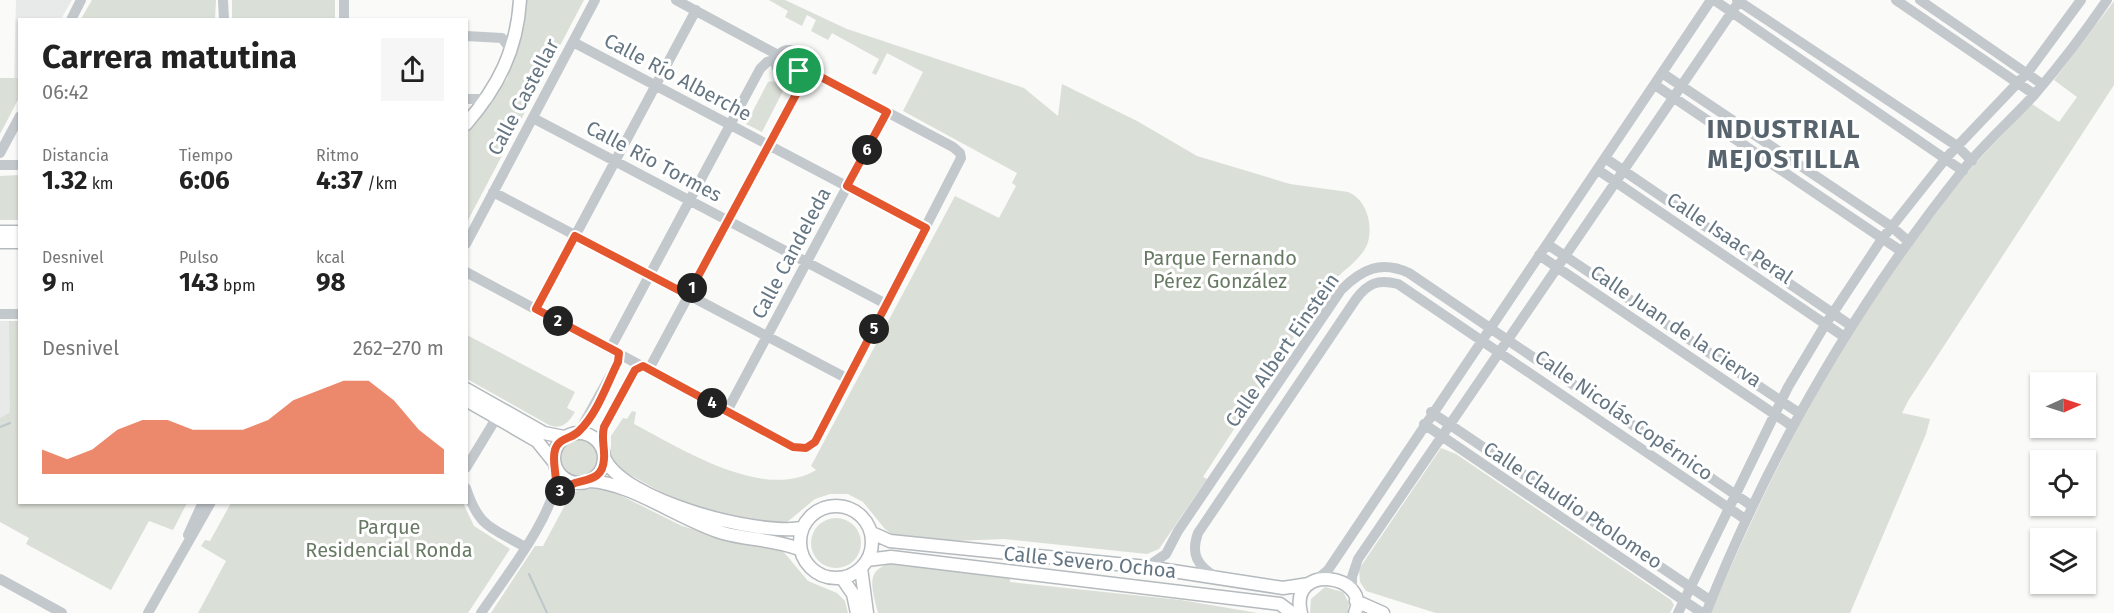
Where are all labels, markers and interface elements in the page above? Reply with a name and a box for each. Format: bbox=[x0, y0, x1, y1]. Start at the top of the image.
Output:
street label: Calle Río Alberche bbox=[600, 28, 756, 126]
street label: Calle Castellar bbox=[482, 34, 564, 159]
text: Carrera matutina bbox=[42, 37, 297, 77]
button: share bbox=[381, 38, 444, 101]
pin bbox=[773, 45, 824, 96]
icon: arrive bbox=[782, 54, 815, 87]
text: 06:42 bbox=[42, 80, 89, 104]
district label: INDUSTRIAL MEJOSTILLA bbox=[1707, 114, 1861, 175]
street label: Calle Río Tormes bbox=[582, 115, 726, 207]
pin: 6 bbox=[852, 135, 882, 165]
text: 6 bbox=[862, 140, 872, 159]
text: Distancia bbox=[42, 146, 109, 165]
text: Tiempo bbox=[179, 146, 233, 165]
text: Ritmo bbox=[316, 146, 359, 165]
text: 1.32 bbox=[42, 165, 87, 196]
text: 6:06 bbox=[179, 165, 230, 196]
text: 4:37 bbox=[316, 165, 363, 196]
text: km bbox=[87, 174, 114, 193]
text: /km bbox=[363, 174, 397, 193]
street label: Calle Candeleda bbox=[746, 183, 836, 323]
street label: Calle Isaac Peral bbox=[1663, 187, 1798, 289]
park label: Parque Fernando Pérez González bbox=[1143, 246, 1297, 293]
text: Desnivel bbox=[42, 248, 104, 267]
text: Pulso bbox=[179, 248, 219, 267]
text: kcal bbox=[316, 248, 345, 267]
street label: Calle Juan de la Cierva bbox=[1586, 260, 1766, 392]
text: 9 bbox=[42, 267, 57, 298]
text: 143 bbox=[179, 267, 219, 298]
text: 98 bbox=[316, 267, 346, 298]
street label: Calle Albert Einstein bbox=[1220, 268, 1344, 432]
pin: 1 bbox=[677, 273, 707, 303]
text: m bbox=[57, 276, 75, 295]
text: bpm bbox=[219, 276, 256, 295]
text: 1 bbox=[688, 278, 696, 297]
pin: 2 bbox=[543, 306, 573, 336]
text: 2 bbox=[554, 311, 562, 330]
pin: 5 bbox=[859, 314, 889, 344]
text: 5 bbox=[870, 319, 878, 338]
text: Desnivel bbox=[42, 336, 119, 360]
text: 262–270 m bbox=[353, 336, 444, 360]
street label: Calle Nicolás Copérnico bbox=[1530, 344, 1718, 486]
north arrow bbox=[2030, 372, 2096, 438]
map controls bbox=[2030, 372, 2096, 594]
pin: 4 bbox=[697, 388, 727, 418]
text: 4 bbox=[707, 393, 717, 412]
street label: Calle Claudio Ptolomeo bbox=[1479, 436, 1667, 574]
button: locate bbox=[2030, 450, 2096, 516]
pin: 3 bbox=[545, 476, 575, 506]
text: 3 bbox=[556, 481, 564, 500]
park label: Parque Residencial Ronda bbox=[305, 515, 473, 562]
button: layers bbox=[2030, 528, 2096, 594]
street label: Calle Severo Ochoa bbox=[1002, 541, 1178, 583]

